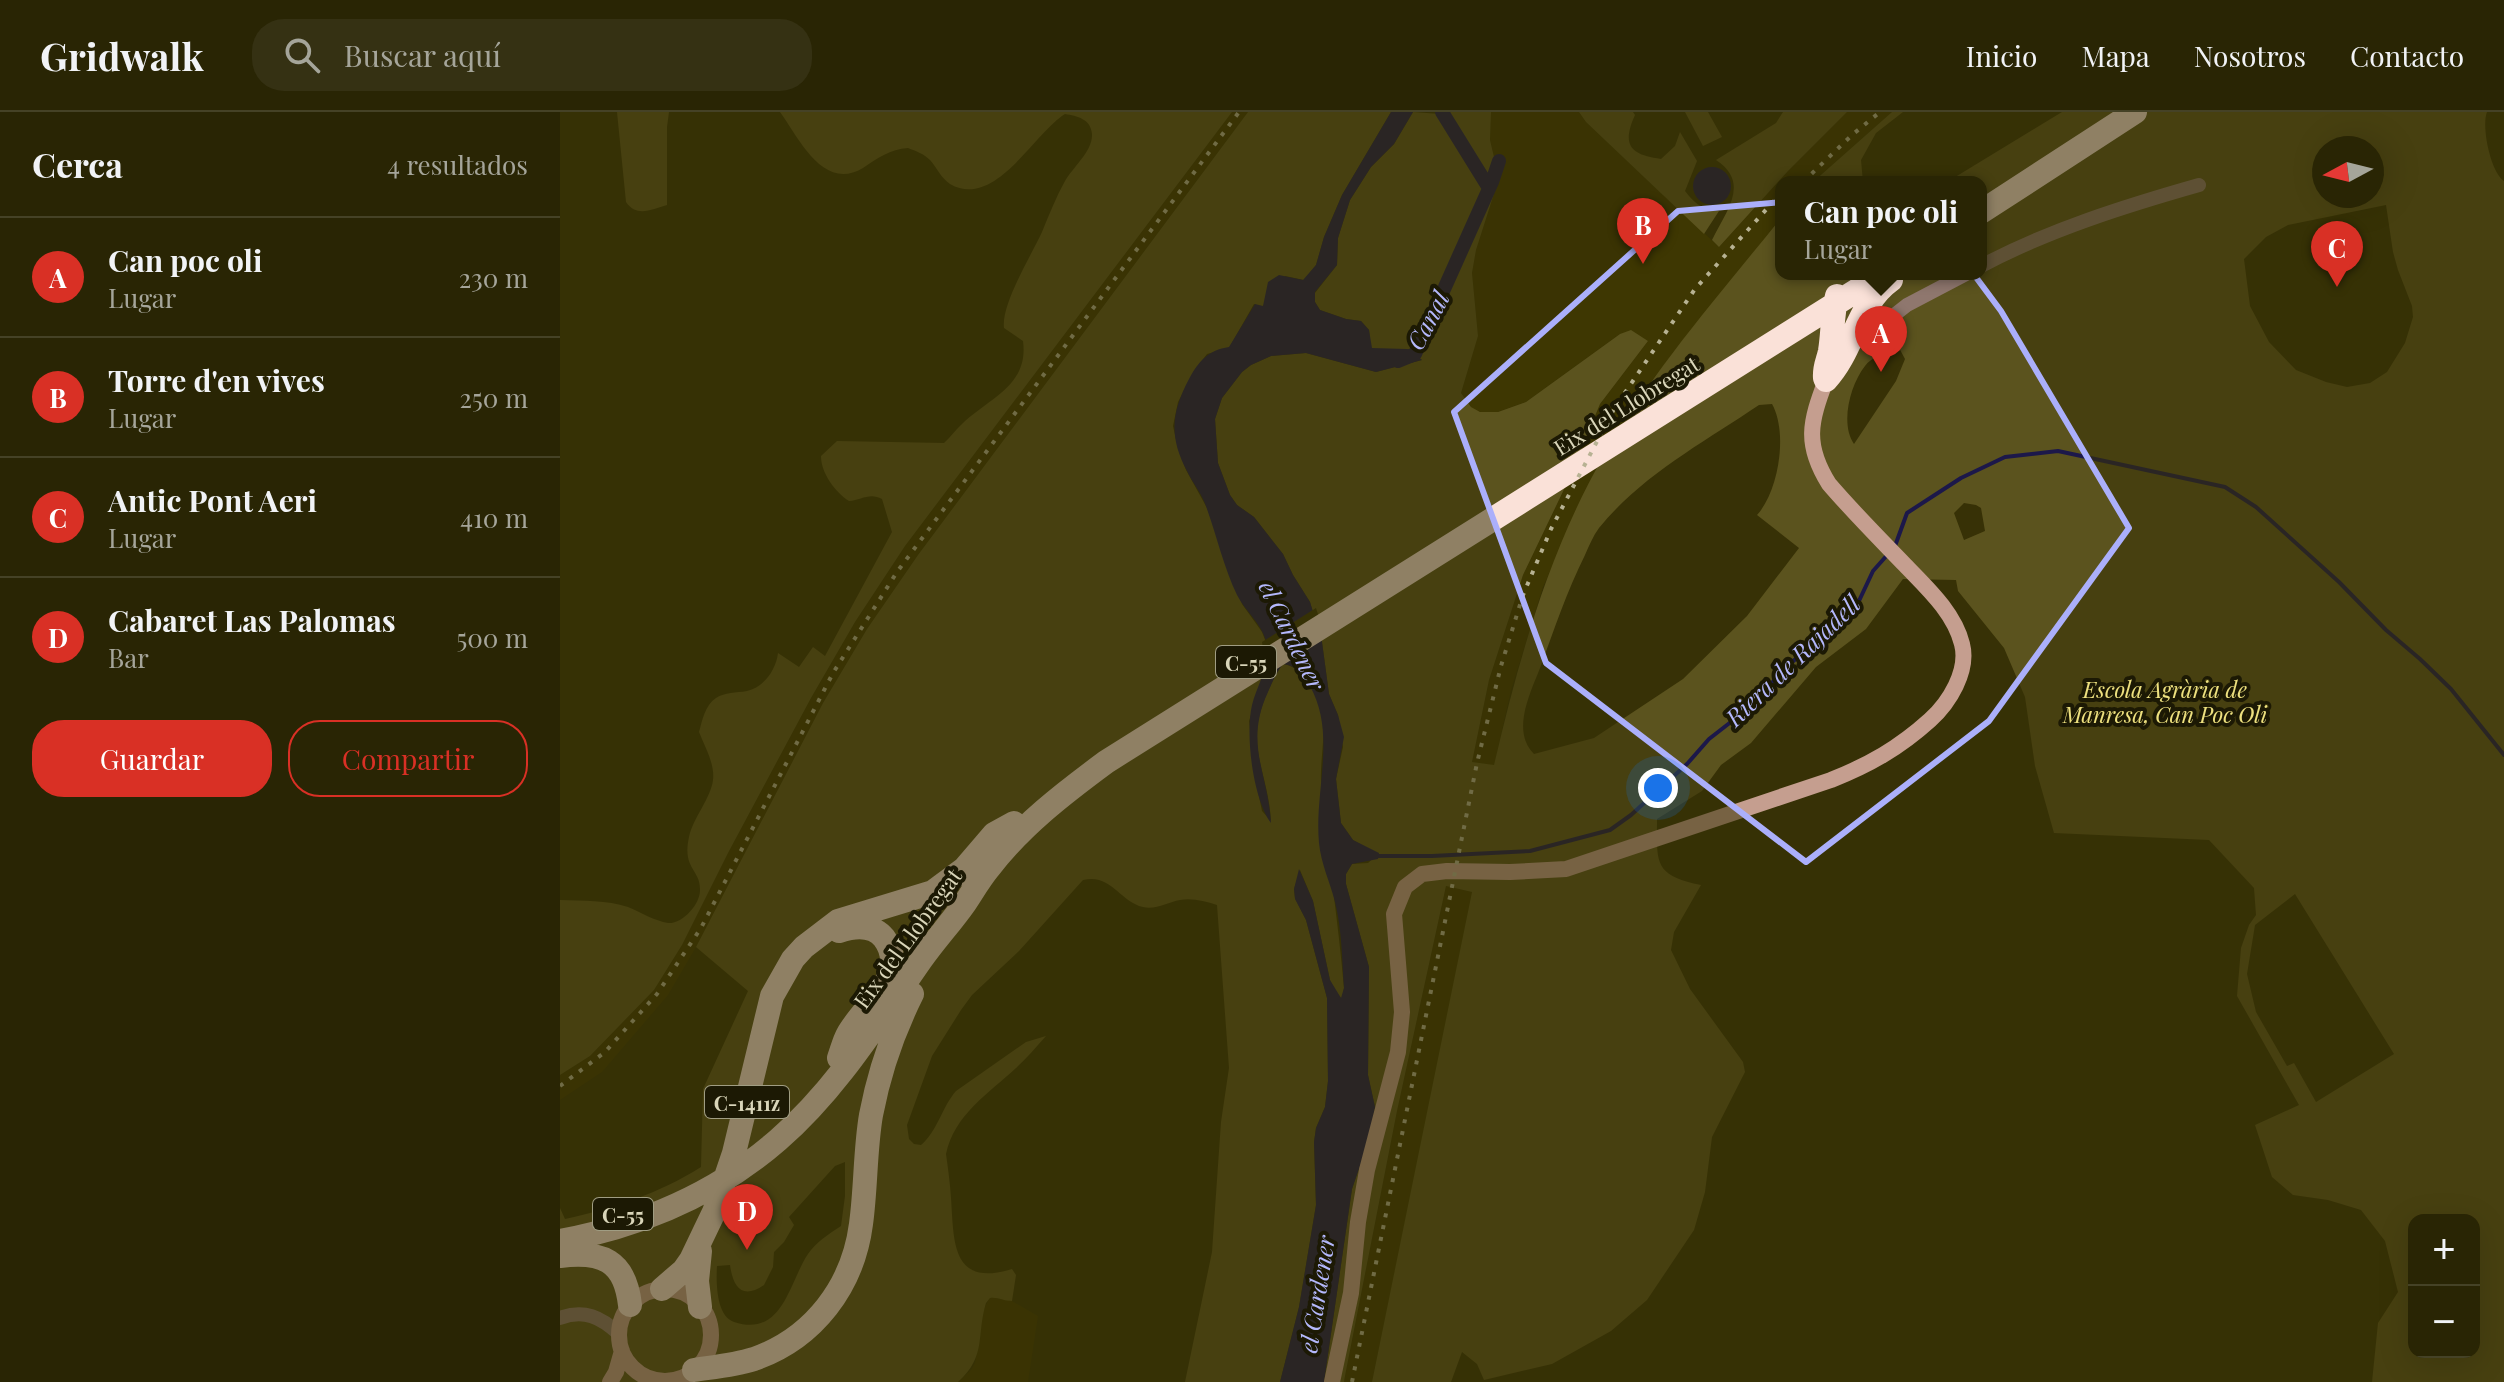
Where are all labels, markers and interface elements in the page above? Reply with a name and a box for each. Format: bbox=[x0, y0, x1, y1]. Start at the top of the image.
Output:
search box bbox=[252, 19, 812, 91]
text: Gridwalk bbox=[40, 30, 204, 81]
icon: search bbox=[280, 33, 324, 77]
text: Buscar aquí bbox=[344, 35, 501, 75]
text: Inicio bbox=[1966, 37, 2037, 74]
text: Mapa bbox=[2081, 37, 2150, 74]
text: Nosotros bbox=[2194, 37, 2306, 74]
text: Contacto bbox=[2350, 37, 2464, 74]
north arrow bbox=[2312, 136, 2384, 208]
text: Cerca bbox=[32, 141, 123, 187]
text: 4 resultados bbox=[387, 147, 528, 182]
popup bbox=[1775, 176, 1987, 280]
text: Can poc oli bbox=[1804, 191, 1958, 231]
pin: B bbox=[1617, 198, 1669, 264]
pin: C bbox=[2311, 221, 2363, 287]
text: Lugar bbox=[1804, 231, 1872, 266]
text: Can poc oli bbox=[108, 240, 262, 280]
text: A bbox=[49, 260, 67, 295]
text: 230 m bbox=[459, 260, 528, 295]
text: Lugar bbox=[108, 280, 176, 315]
water label: Canal bbox=[1398, 284, 1456, 355]
pin: A bbox=[1855, 306, 1907, 372]
street label: Eix del Llobregat bbox=[1548, 348, 1705, 462]
text: Torre d'en vives bbox=[108, 360, 325, 400]
text: B bbox=[49, 380, 67, 415]
text: 250 m bbox=[460, 380, 528, 415]
text: Lugar bbox=[108, 400, 176, 435]
text: Antic Pont Aeri bbox=[108, 480, 317, 520]
text: C bbox=[49, 500, 67, 535]
text: 410 m bbox=[460, 500, 528, 535]
text: Lugar bbox=[108, 520, 176, 555]
water label: el Cardener bbox=[1253, 575, 1334, 696]
water label: Riera de Rajadell bbox=[1717, 587, 1867, 733]
text: Cabaret Las Palomas bbox=[108, 600, 396, 640]
text: D bbox=[48, 620, 68, 655]
text: 500 m bbox=[456, 620, 528, 655]
text: Bar bbox=[108, 640, 149, 675]
road number: C-55 bbox=[1216, 646, 1276, 678]
park label: Escola Agrària de Manresa, Can Poc Oli bbox=[2062, 674, 2267, 729]
button: Guardar bbox=[32, 720, 272, 797]
button: Compartir bbox=[288, 720, 528, 797]
your location bbox=[1638, 768, 1678, 808]
street label: Eix del Llobregat bbox=[846, 861, 969, 1014]
road number: C-1411z bbox=[705, 1086, 789, 1118]
pin: D bbox=[721, 1184, 773, 1250]
road number: C-55 bbox=[593, 1198, 653, 1230]
map controls bbox=[2408, 1214, 2480, 1358]
button: + bbox=[2408, 1214, 2480, 1286]
water label: el Cardener bbox=[1291, 1232, 1341, 1355]
button: − bbox=[2408, 1286, 2480, 1358]

